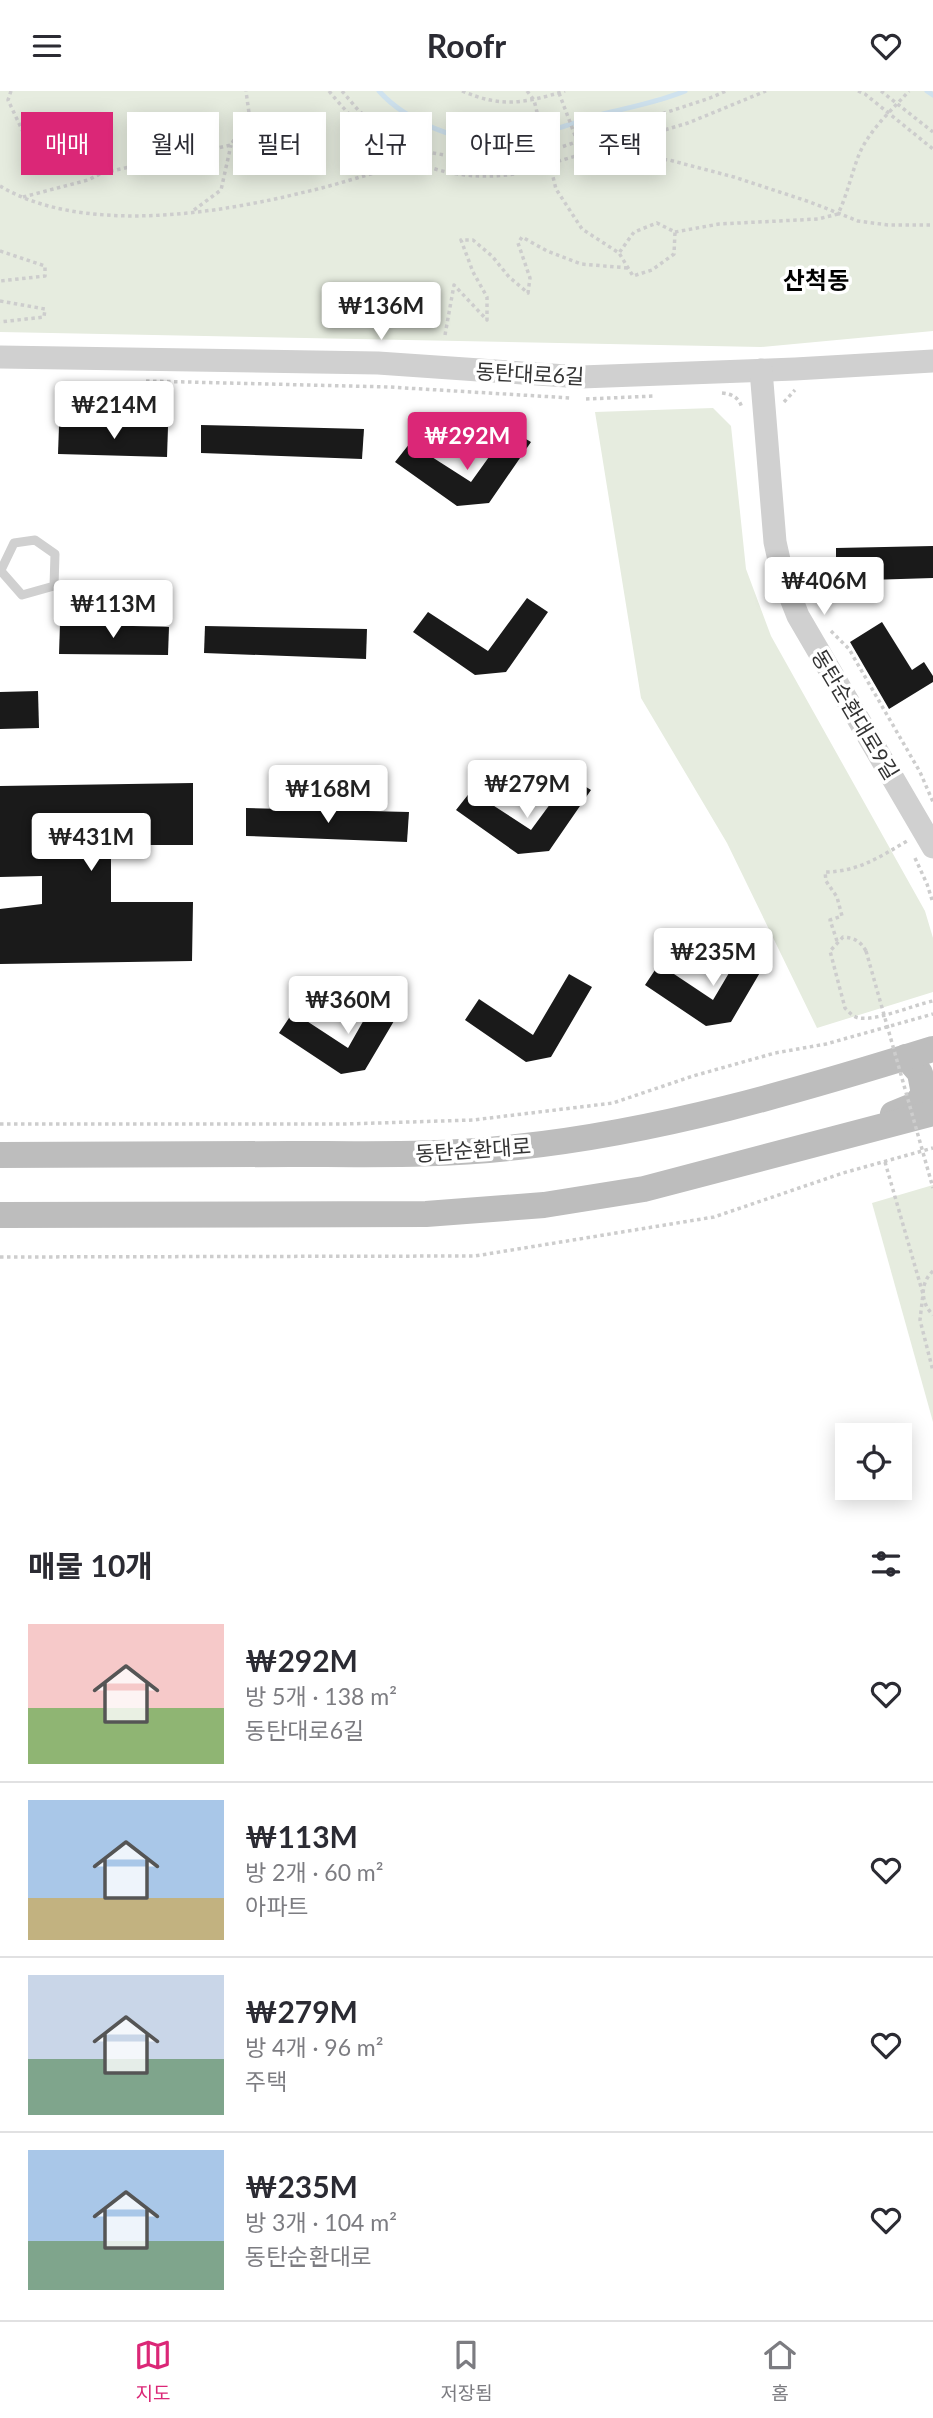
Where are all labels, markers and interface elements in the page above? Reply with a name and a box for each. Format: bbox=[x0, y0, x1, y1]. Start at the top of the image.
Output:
text: Roofr bbox=[427, 26, 506, 65]
icon: menu bbox=[28, 27, 66, 65]
icon: heart bbox=[867, 27, 905, 65]
chip: 매매 bbox=[21, 112, 113, 175]
chip: 월세 bbox=[127, 112, 219, 175]
chip: 필터 bbox=[233, 112, 326, 175]
chip: 신규 bbox=[340, 112, 432, 175]
chip: 아파트 bbox=[446, 112, 560, 175]
chip: 주택 bbox=[574, 112, 666, 175]
district label: 산척동 bbox=[783, 265, 849, 294]
pin: ₩136M bbox=[332, 282, 430, 342]
text: ₩136M bbox=[338, 291, 424, 319]
street label: 동탄대로6길 bbox=[475, 358, 585, 388]
pin: ₩214M bbox=[65, 381, 163, 441]
text: ₩214M bbox=[71, 390, 157, 418]
pin: ₩292M bbox=[418, 413, 516, 472]
text: ₩292M bbox=[424, 421, 510, 449]
pin: ₩406M bbox=[775, 557, 873, 617]
text: ₩406M bbox=[781, 566, 867, 594]
pin: ₩113M bbox=[64, 581, 162, 640]
text: ₩113M bbox=[70, 589, 156, 617]
street label: 동탄순환대로9길 bbox=[807, 644, 905, 784]
pin: ₩279M bbox=[478, 761, 576, 820]
pin: ₩168M bbox=[279, 765, 377, 825]
text: ₩279M bbox=[484, 769, 570, 797]
text: ₩168M bbox=[285, 774, 371, 802]
pin: ₩431M bbox=[42, 813, 140, 873]
text: ₩431M bbox=[48, 822, 134, 850]
pin: ₩235M bbox=[664, 929, 762, 988]
text: ₩235M bbox=[670, 937, 756, 965]
pin: ₩360M bbox=[299, 977, 397, 1036]
text: ₩360M bbox=[305, 985, 391, 1013]
street label: 동탄순환대로 bbox=[414, 1132, 532, 1166]
map controls bbox=[835, 1423, 912, 1500]
button: locate bbox=[835, 1423, 912, 1500]
icon: filters bbox=[867, 1545, 905, 1583]
text: 매물 10개 bbox=[28, 1547, 153, 1583]
text: ₩292M bbox=[245, 1642, 358, 1678]
icon: home bbox=[84, 1652, 168, 1736]
icon: heart bbox=[867, 1675, 905, 1713]
text: 방 5개 · 138 m² bbox=[245, 1682, 397, 1710]
text: 동탄대로6길 bbox=[245, 1716, 364, 1744]
text: ₩113M bbox=[245, 1818, 358, 1854]
icon: home bbox=[84, 1828, 168, 1912]
icon: heart bbox=[867, 1851, 905, 1889]
text: 방 2개 · 60 m² bbox=[245, 1858, 383, 1886]
text: 아파트 bbox=[245, 1892, 308, 1920]
text: ₩279M bbox=[245, 1993, 358, 2029]
icon: home bbox=[84, 2003, 168, 2087]
icon: heart bbox=[867, 2026, 905, 2064]
text: 방 4개 · 96 m² bbox=[245, 2033, 383, 2061]
text: 주택 bbox=[245, 2067, 287, 2095]
text: ₩235M bbox=[245, 2168, 358, 2204]
icon: home bbox=[84, 2178, 168, 2262]
icon: heart bbox=[867, 2201, 905, 2239]
text: 방 3개 · 104 m² bbox=[245, 2208, 397, 2236]
text: 동탄순환대로 bbox=[245, 2242, 372, 2270]
tab: 지도 bbox=[134, 2336, 172, 2405]
tab: 저장됨 bbox=[440, 2336, 493, 2405]
tab: 홈 bbox=[761, 2336, 799, 2405]

